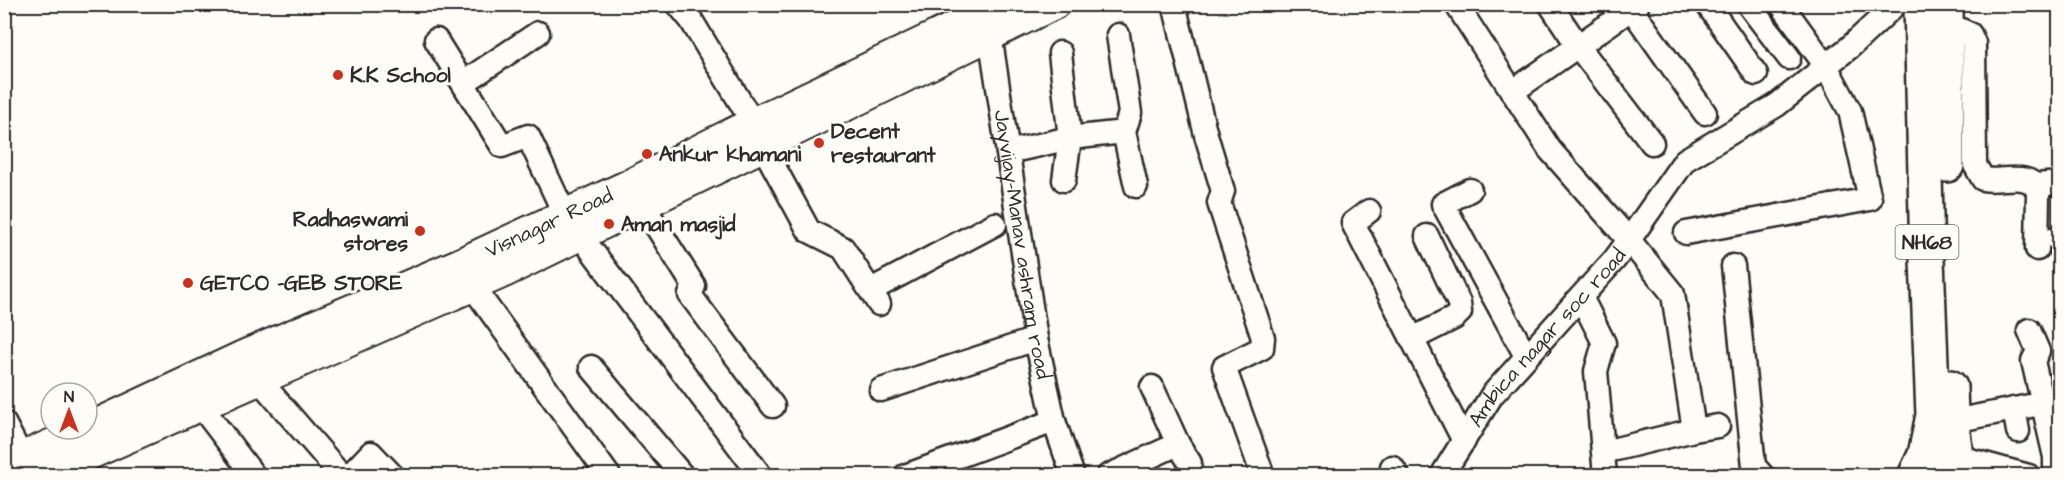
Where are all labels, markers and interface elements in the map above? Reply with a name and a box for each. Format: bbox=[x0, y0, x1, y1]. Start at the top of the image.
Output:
place label: K.K School bbox=[350, 61, 452, 90]
marker: K.K School bbox=[331, 68, 345, 82]
street label: Jayvijay-Manav ashram road bbox=[987, 108, 1058, 382]
place label: Decent restaurant bbox=[831, 117, 936, 170]
marker: Decent restaurant bbox=[812, 136, 826, 150]
place label: Ankur khamani bbox=[659, 140, 802, 169]
marker: Ankur khamani bbox=[640, 147, 654, 161]
street label: Visnagar Road bbox=[480, 180, 618, 265]
place label: Radhaswami stores bbox=[293, 205, 409, 258]
place label: Aman masjid bbox=[621, 210, 736, 240]
marker: Aman masjid bbox=[602, 217, 616, 231]
marker: Radhaswami stores bbox=[413, 224, 427, 238]
road number: NH68 bbox=[1896, 225, 1958, 259]
street label: Ambica nagar soc road bbox=[1462, 242, 1633, 433]
place label: GETCO -GEB STORE bbox=[200, 269, 403, 298]
marker: GETCO -GEB STORE bbox=[181, 276, 195, 290]
north arrow bbox=[39, 381, 99, 441]
text: N bbox=[64, 386, 74, 408]

